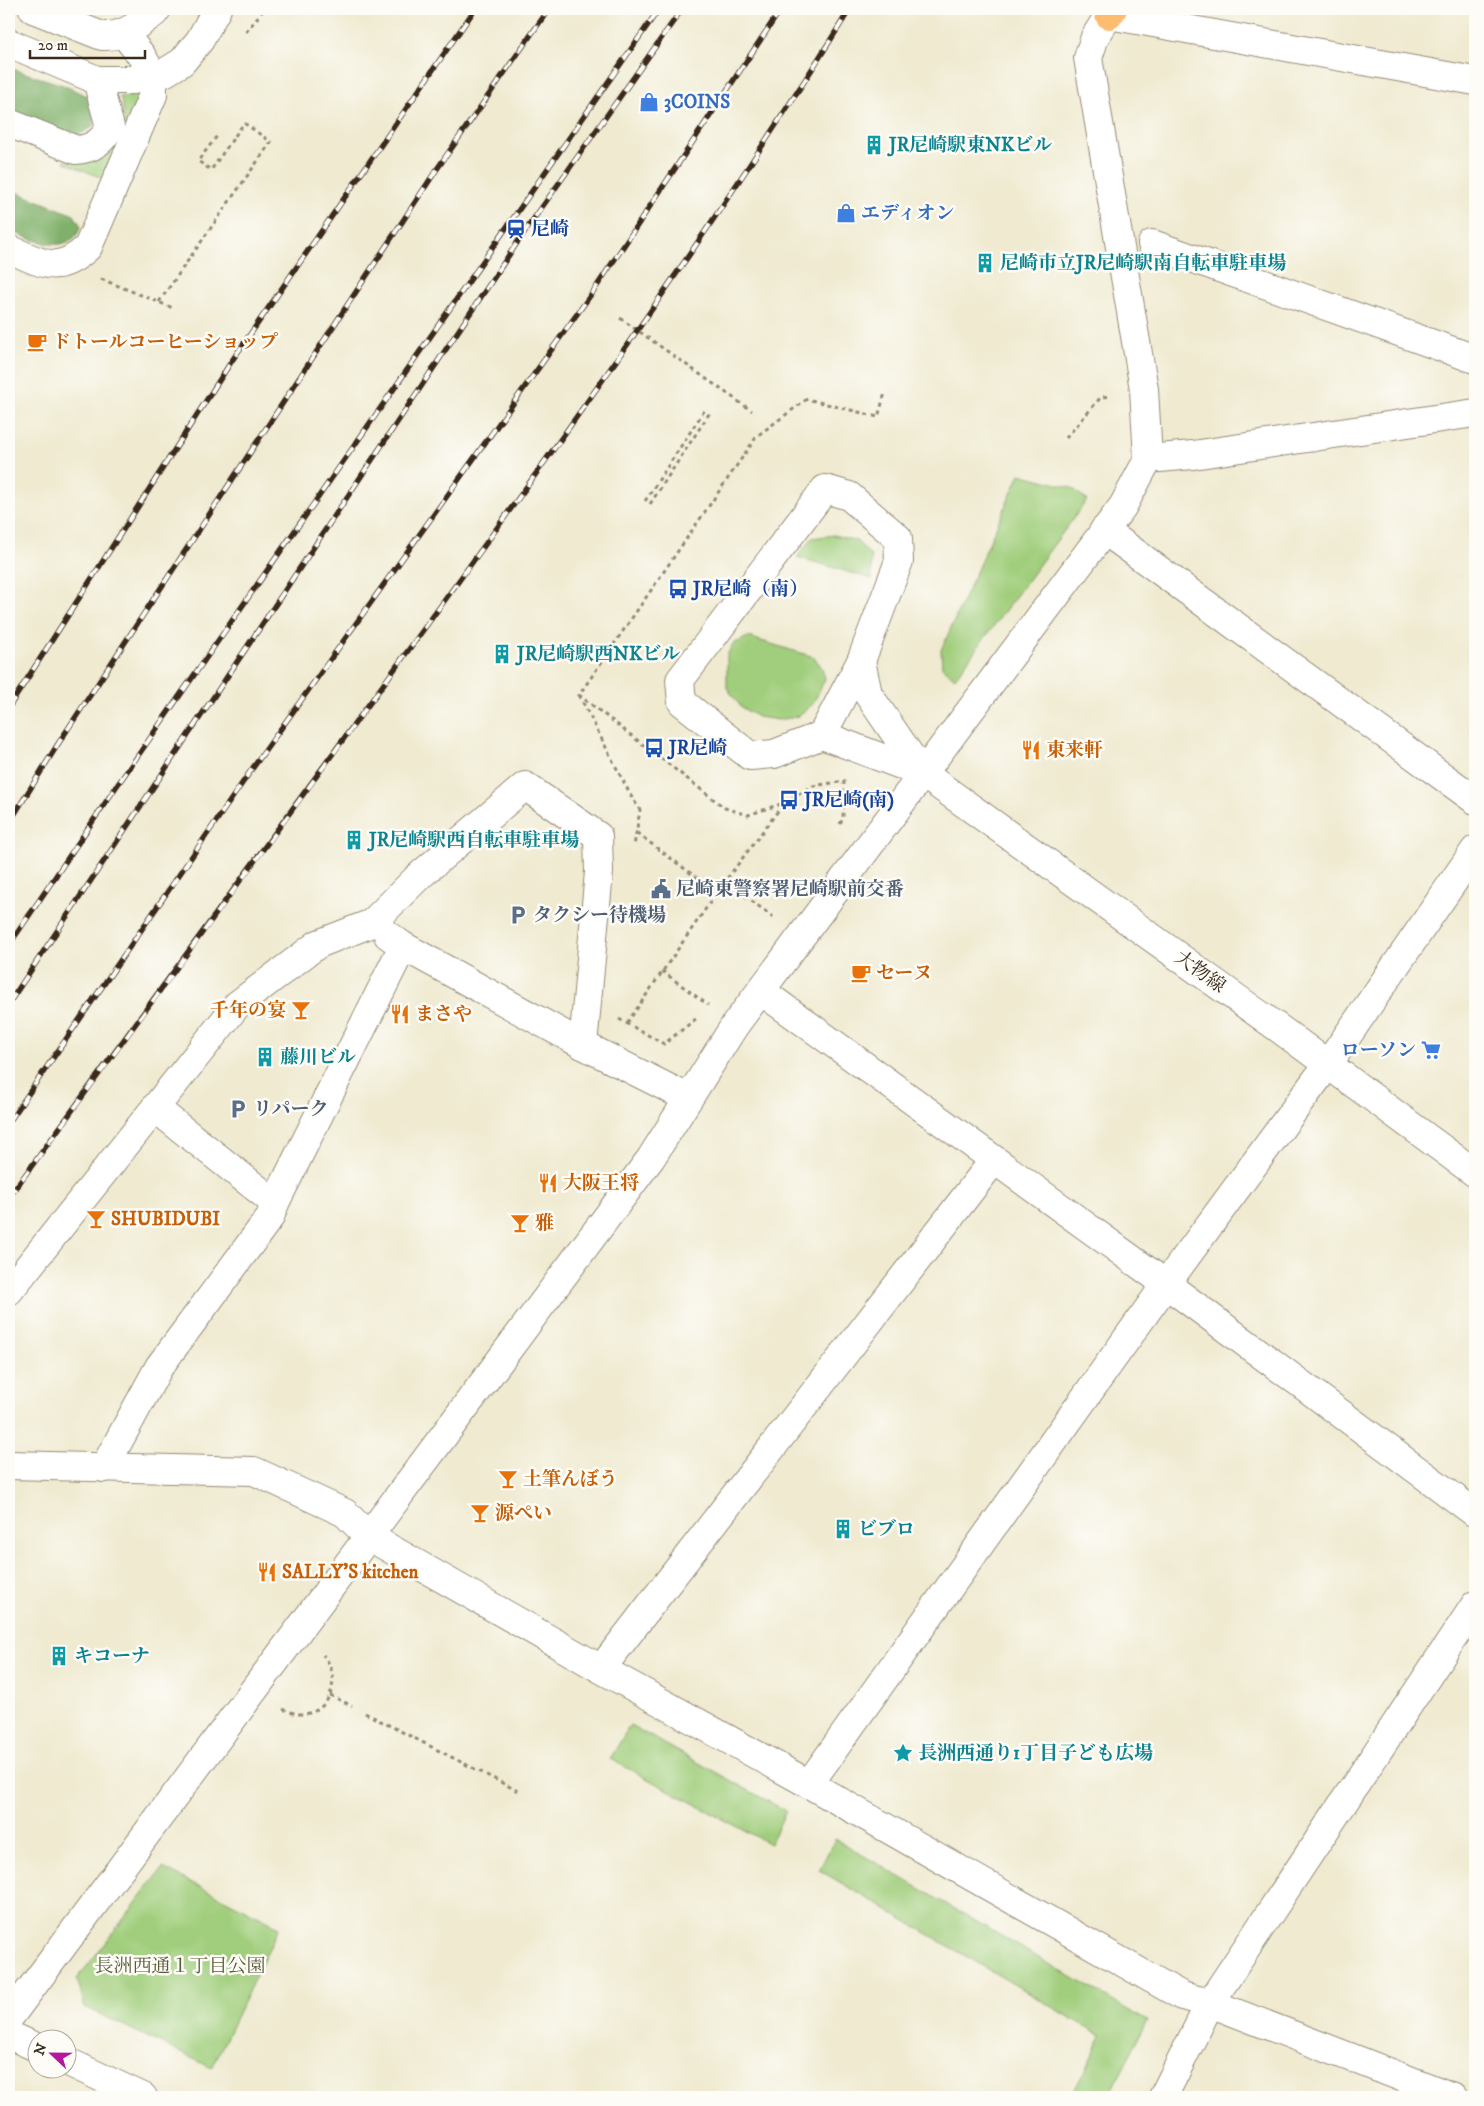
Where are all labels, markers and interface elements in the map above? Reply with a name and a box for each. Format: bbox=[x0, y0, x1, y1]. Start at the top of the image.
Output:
scale bar bbox=[30, 28, 145, 60]
text: 20 m bbox=[38, 36, 68, 55]
shop icon: 3COINS bbox=[638, 91, 660, 113]
place label: 3COINS bbox=[664, 91, 730, 114]
building icon: JR尼崎駅東NKビル bbox=[863, 134, 885, 156]
place label: JR尼崎駅東NKビル bbox=[887, 134, 1052, 157]
shop icon: エディオン bbox=[835, 202, 857, 224]
place label: エディオン bbox=[861, 202, 954, 225]
station icon: 尼崎 bbox=[505, 218, 527, 240]
place label: 尼崎 bbox=[531, 218, 569, 241]
building icon: 尼崎市立JR尼崎駅南自転車駐車場 bbox=[974, 252, 996, 274]
place label: 尼崎市立JR尼崎駅南自転車駐車場 bbox=[1000, 252, 1286, 275]
cafe icon: ドトールコーヒーショップ bbox=[26, 331, 48, 353]
place label: ドトールコーヒーショップ bbox=[52, 331, 278, 354]
bus stop icon: JR尼崎（南） bbox=[667, 578, 689, 600]
place label: JR尼崎（南） bbox=[691, 578, 808, 601]
building icon: JR尼崎駅西NKビル bbox=[491, 643, 513, 665]
place label: JR尼崎駅西NKビル bbox=[515, 643, 680, 666]
bus stop icon: JR尼崎 bbox=[643, 737, 665, 759]
place label: JR尼崎 bbox=[667, 737, 727, 760]
restaurant icon: 東来軒 bbox=[1020, 739, 1042, 761]
place label: 東来軒 bbox=[1046, 739, 1103, 762]
bus stop icon: JR尼崎(南) bbox=[778, 789, 800, 811]
place label: JR尼崎(南) bbox=[802, 789, 894, 812]
building icon: JR尼崎駅西自転車駐車場 bbox=[343, 829, 365, 851]
place label: JR尼崎駅西自転車駐車場 bbox=[367, 829, 579, 852]
public building icon: 尼崎東警察署尼崎駅前交番 bbox=[650, 878, 672, 900]
place label: 尼崎東警察署尼崎駅前交番 bbox=[676, 878, 904, 901]
parking icon: タクシー待機場 bbox=[507, 904, 529, 926]
place label: タクシー待機場 bbox=[533, 904, 666, 927]
street label: 大物線 bbox=[1170, 946, 1230, 998]
cafe icon: セーヌ bbox=[850, 962, 872, 984]
place label: セーヌ bbox=[876, 962, 932, 985]
place label: 千年の宴 bbox=[210, 999, 286, 1022]
bar icon: 千年の宴 bbox=[290, 999, 312, 1021]
restaurant icon: まさや bbox=[389, 1003, 411, 1025]
place label: まさや bbox=[415, 1003, 472, 1026]
place label: ローソン bbox=[1341, 1039, 1416, 1062]
supermarket icon: ローソン bbox=[1420, 1039, 1442, 1061]
building icon: 藤川ビル bbox=[254, 1046, 276, 1068]
place label: 藤川ビル bbox=[280, 1046, 356, 1069]
parking icon: リパーク bbox=[227, 1098, 249, 1120]
place label: リパーク bbox=[253, 1098, 328, 1121]
restaurant icon: 大阪王将 bbox=[537, 1172, 559, 1194]
place label: 大阪王将 bbox=[563, 1172, 639, 1195]
bar icon: SHUBIDUBI bbox=[85, 1208, 107, 1230]
place label: SHUBIDUBI bbox=[111, 1208, 220, 1231]
bar icon: 雅 bbox=[509, 1212, 531, 1234]
place label: 雅 bbox=[535, 1212, 554, 1235]
bar icon: 土筆んぼう bbox=[497, 1468, 519, 1490]
place label: 土筆んぼう bbox=[523, 1468, 618, 1491]
bar icon: 源ぺい bbox=[469, 1502, 491, 1524]
place label: 源ぺい bbox=[495, 1502, 552, 1525]
building icon: ビブロ bbox=[832, 1518, 854, 1540]
place label: ビブロ bbox=[858, 1518, 915, 1541]
restaurant icon: SALLY'S kitchen bbox=[256, 1561, 278, 1583]
place label: SALLY'S kitchen bbox=[282, 1561, 420, 1584]
building icon: キコーナ bbox=[48, 1645, 70, 1667]
place label: キコーナ bbox=[74, 1645, 150, 1668]
place icon: 長洲西通り1丁目子ども広場 bbox=[892, 1742, 914, 1764]
place label: 長洲西通り1丁目子ども広場 bbox=[918, 1742, 1153, 1765]
park label: 長洲西通１丁目公園 bbox=[94, 1955, 266, 1978]
north arrow bbox=[28, 2028, 78, 2078]
text: N bbox=[30, 2040, 52, 2058]

